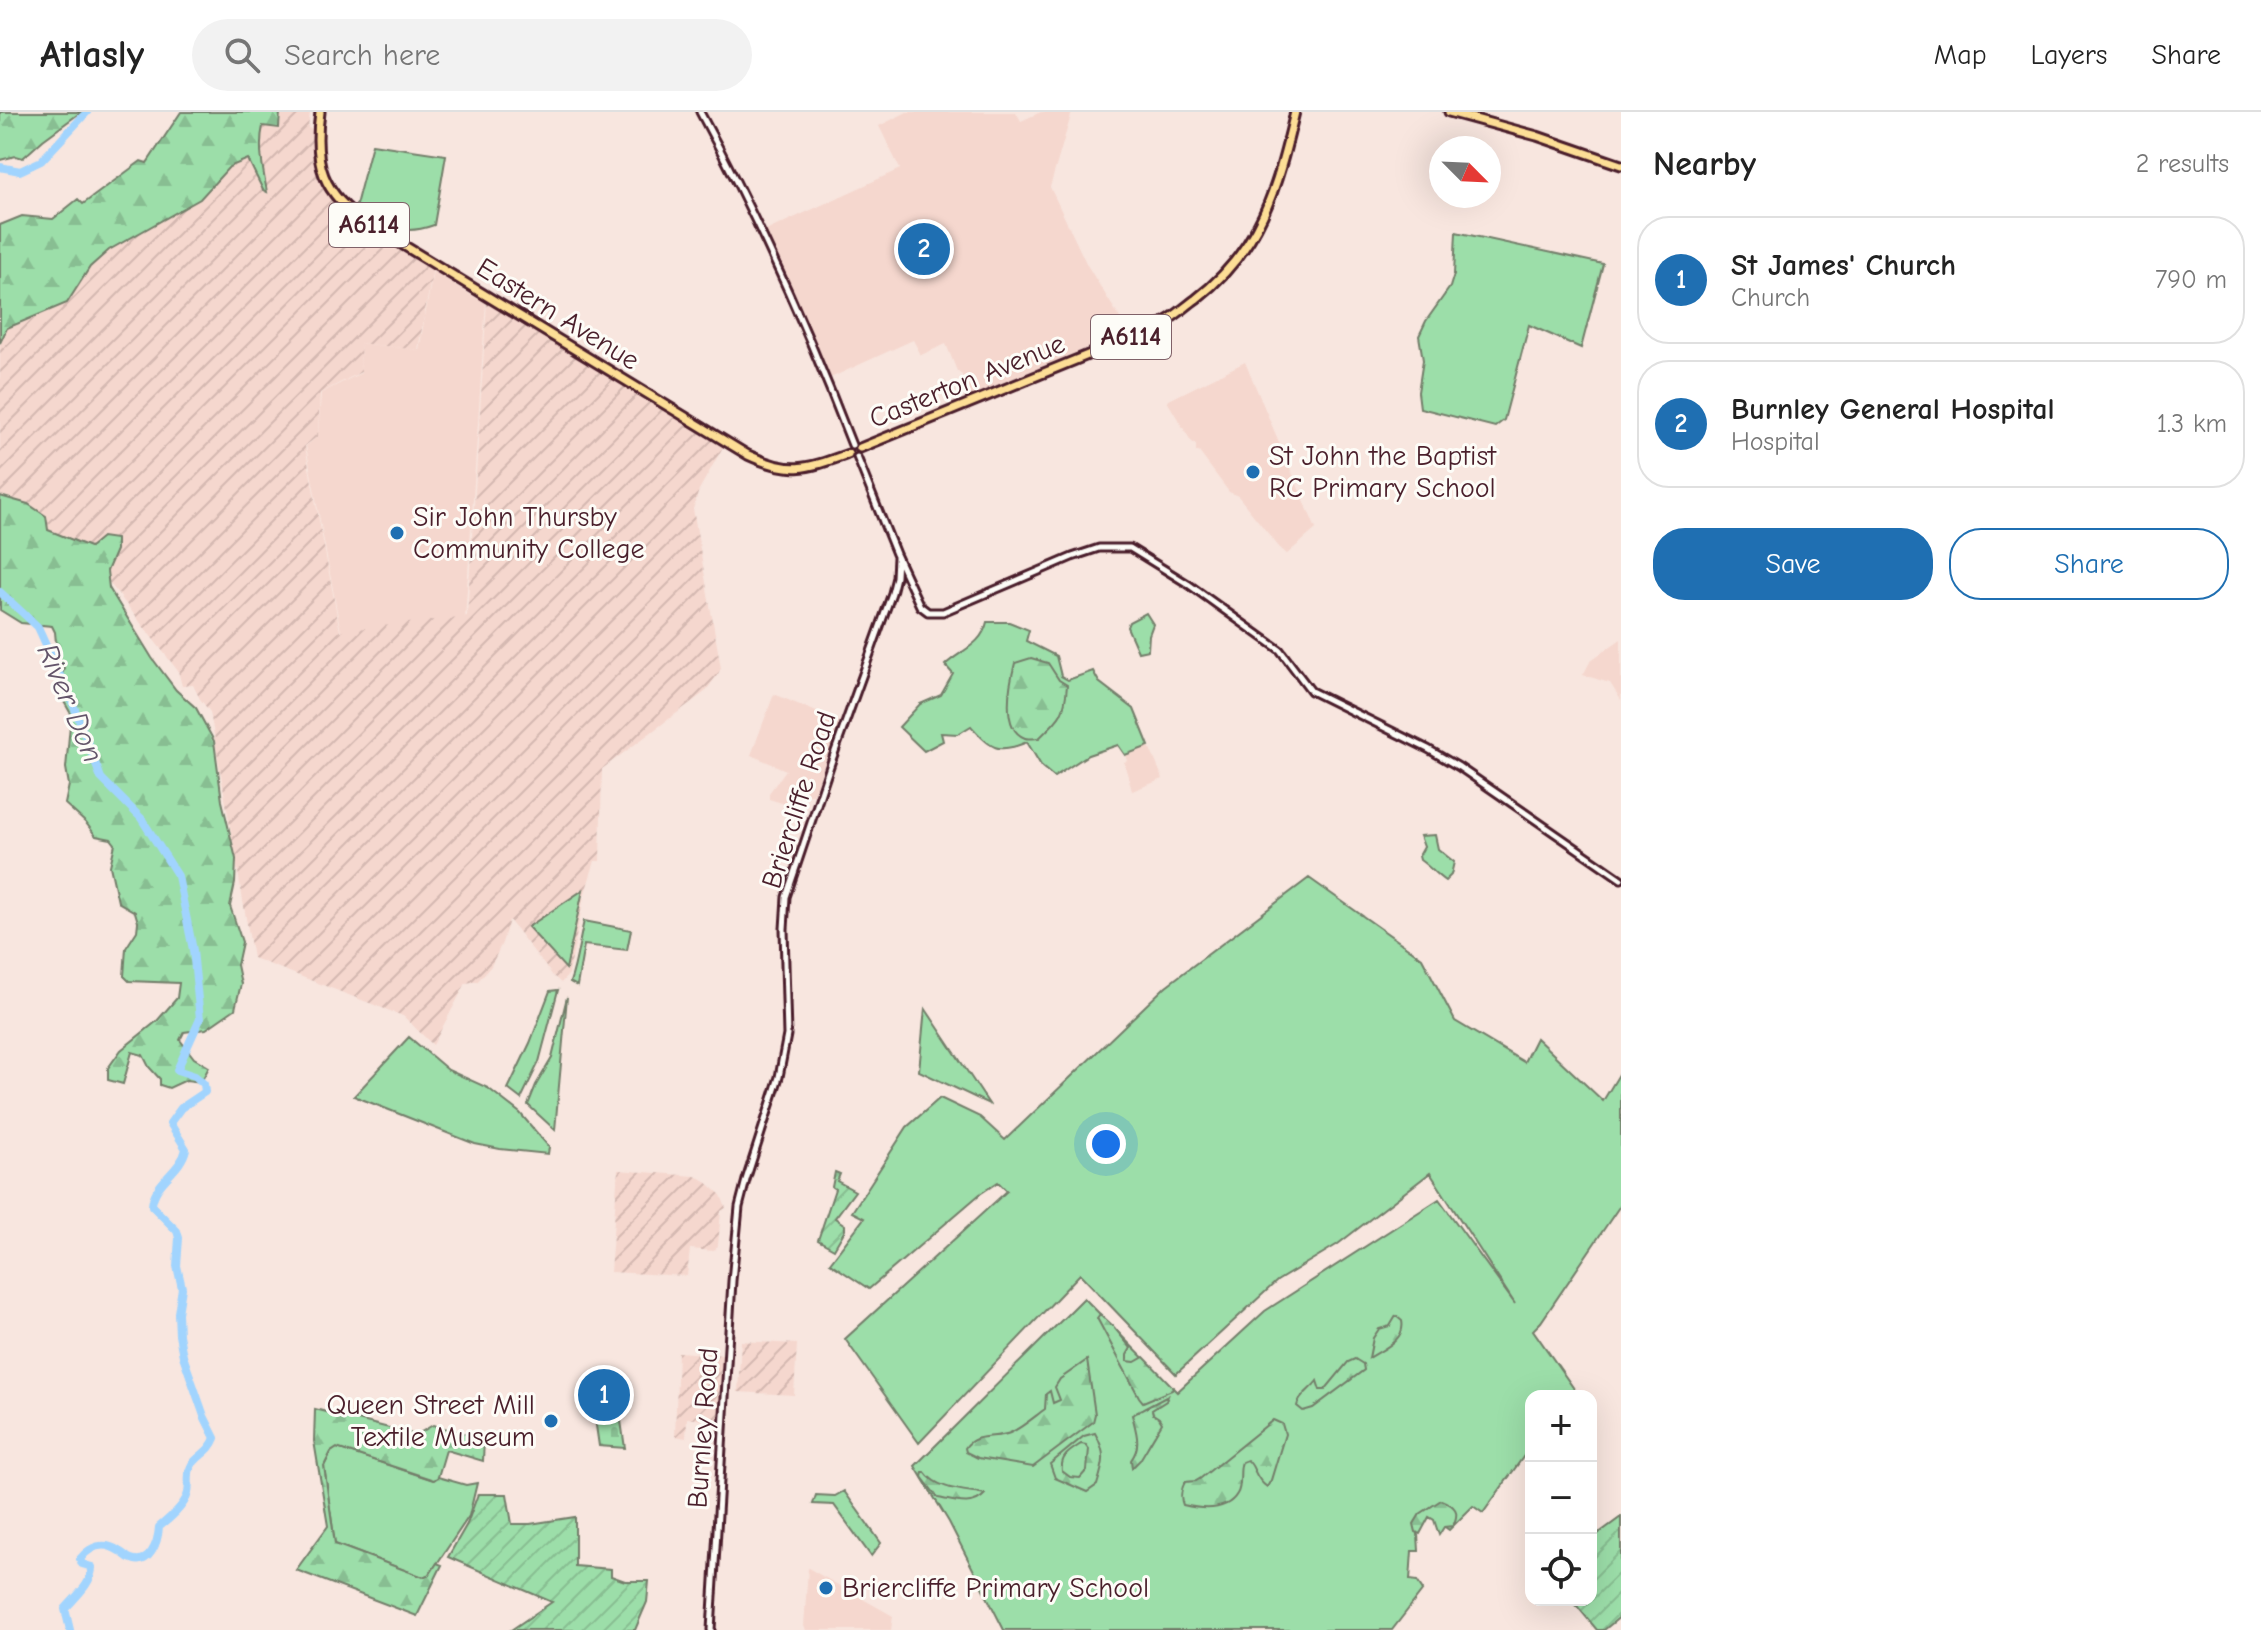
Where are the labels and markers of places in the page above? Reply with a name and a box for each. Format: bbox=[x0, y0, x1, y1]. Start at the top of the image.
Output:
pin: 2 bbox=[898, 219, 950, 279]
place label: St John the Baptist RC Primary School bbox=[1269, 440, 1497, 504]
marker: St John the Baptist RC Primary School bbox=[1244, 463, 1262, 481]
place label: Sir John Thursby Community College bbox=[413, 501, 645, 565]
marker: Sir John Thursby Community College bbox=[388, 524, 406, 542]
pin: 1 bbox=[578, 1365, 630, 1425]
place label: Queen Street Mill Textile Museum bbox=[326, 1389, 535, 1453]
marker: Queen Street Mill Textile Museum bbox=[542, 1412, 560, 1430]
place label: Briercliffe Primary School bbox=[842, 1572, 1149, 1604]
marker: Briercliffe Primary School bbox=[817, 1579, 835, 1597]

